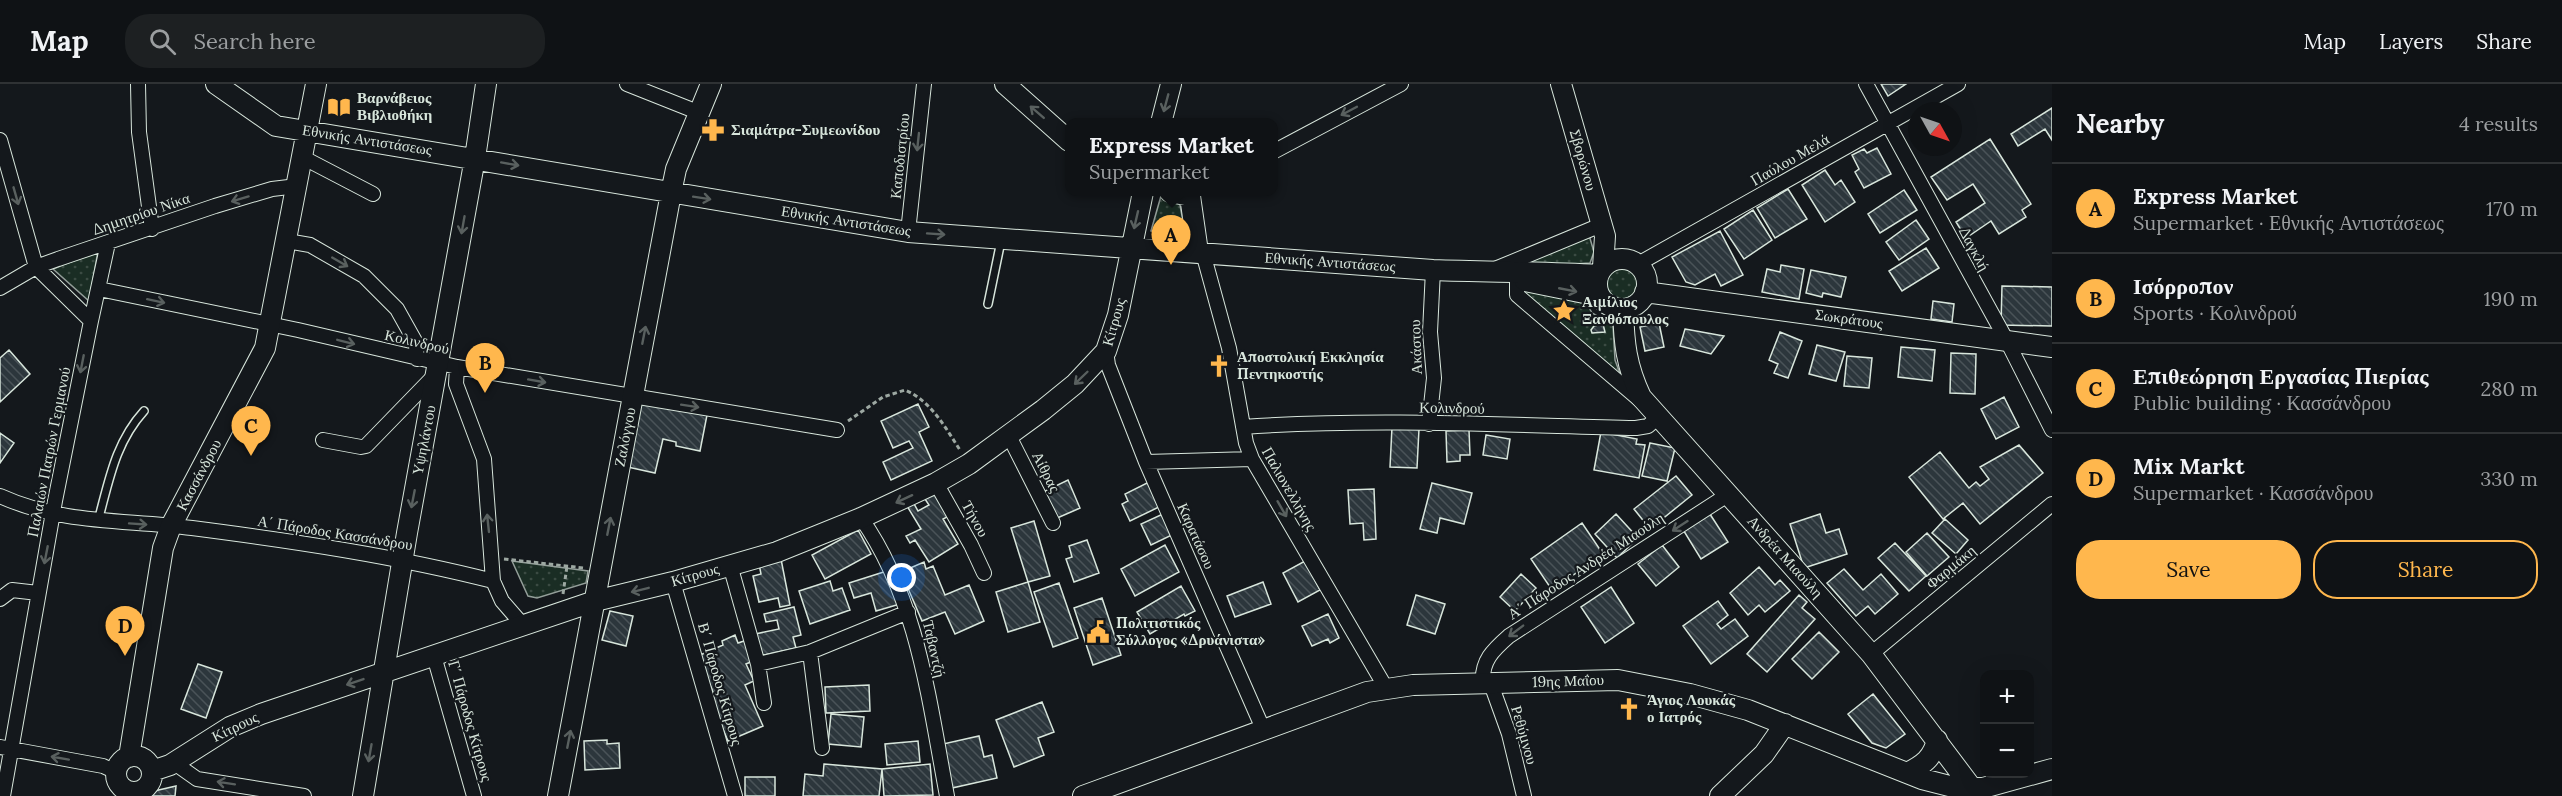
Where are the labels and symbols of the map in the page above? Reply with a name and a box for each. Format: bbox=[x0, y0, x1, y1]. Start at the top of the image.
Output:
place label: Βαρνάβειος Βιβλιοθήκη bbox=[357, 88, 432, 124]
one-way arrow bbox=[1159, 93, 1171, 112]
library icon: Βαρνάβειος Βιβλιοθήκη bbox=[326, 94, 352, 120]
north arrow bbox=[1908, 102, 1962, 156]
one-way arrow bbox=[1029, 106, 1045, 119]
one-way arrow bbox=[1341, 106, 1359, 117]
street label: Καποδιστρίου bbox=[886, 112, 913, 200]
pharmacy icon: Σιαμάτρα-Συμεωνίδου bbox=[700, 117, 726, 143]
street label: Εθνικής Αντιστάσεως bbox=[301, 120, 433, 159]
place label: Σιαμάτρα-Συμεωνίδου bbox=[731, 120, 881, 139]
street label: Σβορώνου bbox=[1566, 127, 1601, 193]
street label: Παύλου Μελά bbox=[1747, 129, 1833, 190]
one-way arrow bbox=[912, 132, 923, 152]
one-way arrow bbox=[499, 159, 519, 170]
one-way arrow bbox=[11, 186, 22, 205]
street label: Δημητρίου Νίκα bbox=[90, 188, 192, 239]
one-way arrow bbox=[691, 192, 711, 203]
one-way arrow bbox=[231, 194, 250, 205]
street label: Εθνικής Αντιστάσεως bbox=[780, 201, 912, 240]
one-way arrow bbox=[1130, 210, 1141, 229]
one-way arrow bbox=[457, 214, 468, 234]
pin: A bbox=[1152, 216, 1190, 265]
street label: Δαγκλή bbox=[1955, 223, 1994, 274]
one-way arrow bbox=[925, 229, 945, 240]
street label: Εθνικής Αντιστάσεως bbox=[1264, 247, 1396, 276]
one-way arrow bbox=[331, 257, 348, 269]
one-way arrow bbox=[1558, 285, 1577, 296]
place label: Αιμίλιος Ξανθόπουλος bbox=[1582, 292, 1669, 328]
one-way arrow bbox=[146, 296, 165, 307]
street label: Κίτρους bbox=[1098, 296, 1129, 348]
place icon: Αιμίλιος Ξανθόπουλος bbox=[1551, 298, 1577, 324]
street label: Σωκράτους bbox=[1814, 304, 1884, 333]
street label: Ακάστου bbox=[1405, 319, 1426, 375]
street label: Κολινδρού bbox=[383, 325, 451, 358]
one-way arrow bbox=[639, 325, 650, 345]
one-way arrow bbox=[337, 337, 356, 349]
pin: B bbox=[466, 344, 504, 393]
place label: Αποστολική Εκκλησία Πεντηκοστής bbox=[1237, 347, 1384, 383]
church icon: Αποστολική Εκκλησία Πεντηκοστής bbox=[1206, 353, 1232, 379]
one-way arrow bbox=[76, 354, 87, 373]
street label: Παλαιών Πατρών Γερμανού bbox=[23, 365, 74, 539]
one-way arrow bbox=[1074, 370, 1089, 385]
one-way arrow bbox=[527, 376, 547, 387]
street label: Κολινδρού bbox=[1419, 397, 1485, 418]
one-way arrow bbox=[680, 401, 700, 412]
street label: Υψηλάντου bbox=[407, 403, 440, 477]
pin: C bbox=[232, 406, 270, 456]
street label: Ζαλόγγου bbox=[609, 406, 640, 468]
street label: Κασσάνδρου bbox=[172, 436, 225, 514]
street label: Παλιονελλήνης bbox=[1258, 443, 1321, 534]
street label: Αίθρας bbox=[1028, 448, 1065, 495]
one-way arrow bbox=[407, 489, 418, 508]
one-way arrow bbox=[895, 493, 913, 505]
street label: Τήνου bbox=[958, 497, 993, 540]
street label: Καρατάσου bbox=[1173, 500, 1219, 572]
one-way arrow bbox=[1276, 500, 1288, 517]
street label: Α΄ Πάροδος Ανδρέα Μιαούλη bbox=[1504, 508, 1668, 623]
street label: Α΄ Πάροδος Κασσάνδρου bbox=[256, 511, 414, 554]
street label: Ανδρέα Μιαούλη bbox=[1743, 512, 1827, 602]
one-way arrow bbox=[483, 513, 494, 533]
one-way arrow bbox=[603, 517, 614, 537]
one-way arrow bbox=[128, 519, 148, 530]
one-way arrow bbox=[1671, 519, 1688, 532]
street label: Φαρμάκη bbox=[1922, 540, 1979, 593]
one-way arrow bbox=[40, 545, 51, 565]
street label: Κίτρους bbox=[669, 559, 721, 590]
your location bbox=[887, 563, 916, 592]
one-way arrow bbox=[631, 584, 650, 596]
pin: D bbox=[106, 606, 144, 656]
place label: Πολιτιστικός Σύλλογος «Δρυάνιστα» bbox=[1116, 613, 1265, 649]
street label: Ταβαντζή bbox=[919, 619, 950, 679]
public building icon: Πολιτιστικός Σύλλογος «Δρυάνιστα» bbox=[1085, 619, 1111, 645]
street label: Β΄ Πάροδος Κίτρους bbox=[694, 620, 747, 748]
one-way arrow bbox=[1508, 624, 1524, 637]
street label: Γ΄ Πάροδος Κίτρους bbox=[444, 658, 497, 784]
street label: 19ης Μαΐου bbox=[1532, 670, 1604, 691]
one-way arrow bbox=[346, 678, 365, 689]
place label: Άγιος Λουκάς ο Ιατρός bbox=[1647, 690, 1736, 726]
church icon: Άγιος Λουκάς ο Ιατρός bbox=[1616, 696, 1642, 722]
street label: Ρεθύμνου bbox=[1507, 703, 1542, 766]
street label: Κίτρους bbox=[208, 707, 261, 746]
one-way arrow bbox=[564, 729, 575, 749]
one-way arrow bbox=[365, 743, 376, 763]
one-way arrow bbox=[50, 752, 70, 763]
one-way arrow bbox=[216, 778, 236, 789]

